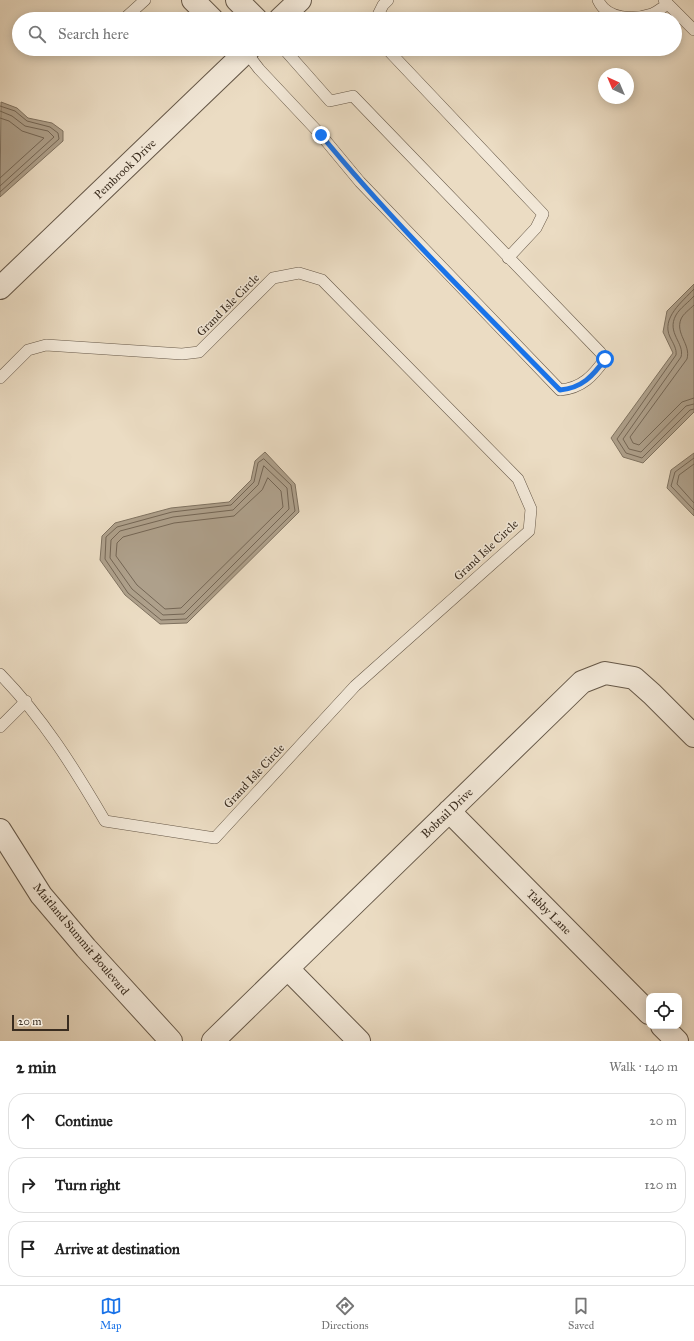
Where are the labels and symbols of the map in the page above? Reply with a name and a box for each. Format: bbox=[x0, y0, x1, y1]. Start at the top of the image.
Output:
north arrow bbox=[598, 68, 634, 104]
route end bbox=[312, 126, 330, 144]
street label: Pembrook Drive bbox=[91, 136, 159, 202]
street label: Grand Isle Circle bbox=[194, 271, 262, 339]
route start bbox=[596, 350, 614, 368]
street label: Grand Isle Circle bbox=[451, 517, 521, 583]
street label: Grand Isle Circle bbox=[221, 741, 287, 811]
street label: Bobtail Drive bbox=[418, 785, 476, 841]
street label: Maitland Summit Boulevard bbox=[30, 880, 132, 998]
street label: Tabby Lane bbox=[524, 887, 574, 937]
scale bar bbox=[12, 1013, 69, 1032]

